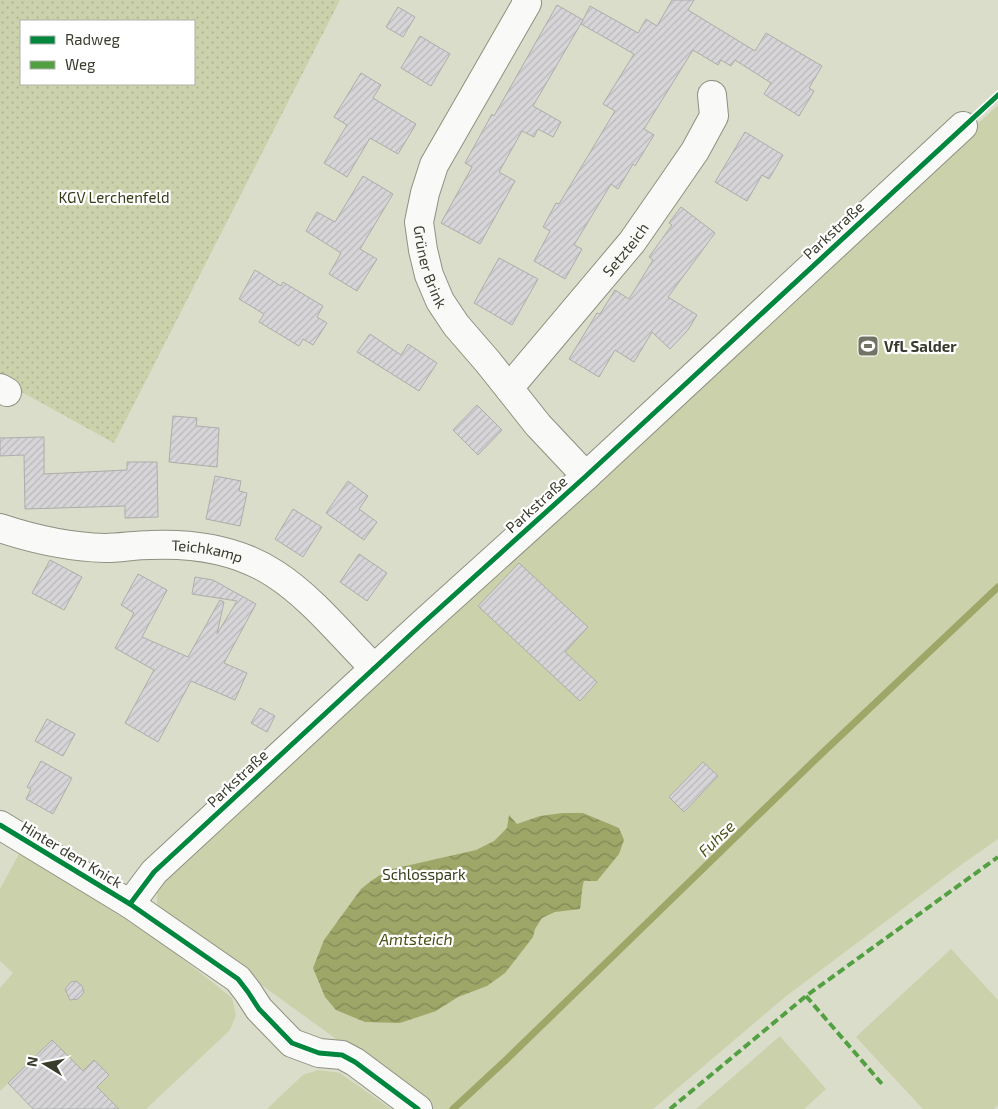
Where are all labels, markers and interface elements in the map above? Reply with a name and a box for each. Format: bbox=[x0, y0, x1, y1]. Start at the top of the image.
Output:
legend bbox=[20, 20, 195, 85]
text: Radweg bbox=[65, 30, 120, 48]
text: Weg bbox=[65, 55, 96, 73]
park label: KGV Lerchenfeld bbox=[58, 188, 170, 206]
street label: Parkstraße bbox=[799, 197, 867, 263]
street label: Setzteich bbox=[598, 219, 652, 280]
street label: Grüner Brink bbox=[411, 224, 451, 312]
sports icon: VfL Salder bbox=[856, 334, 880, 358]
place label: VfL Salder bbox=[884, 337, 957, 355]
street label: Parkstraße bbox=[502, 472, 570, 536]
street label: Teichkamp bbox=[171, 536, 245, 566]
street label: Parkstraße bbox=[203, 745, 271, 811]
water label: Fuhse bbox=[694, 816, 739, 860]
street label: Hinter dem Knick bbox=[18, 817, 126, 891]
park label: Schlosspark bbox=[382, 865, 466, 883]
water label: Amtsteich bbox=[378, 929, 453, 948]
north arrow bbox=[20, 1039, 70, 1089]
text: N bbox=[22, 1055, 41, 1068]

